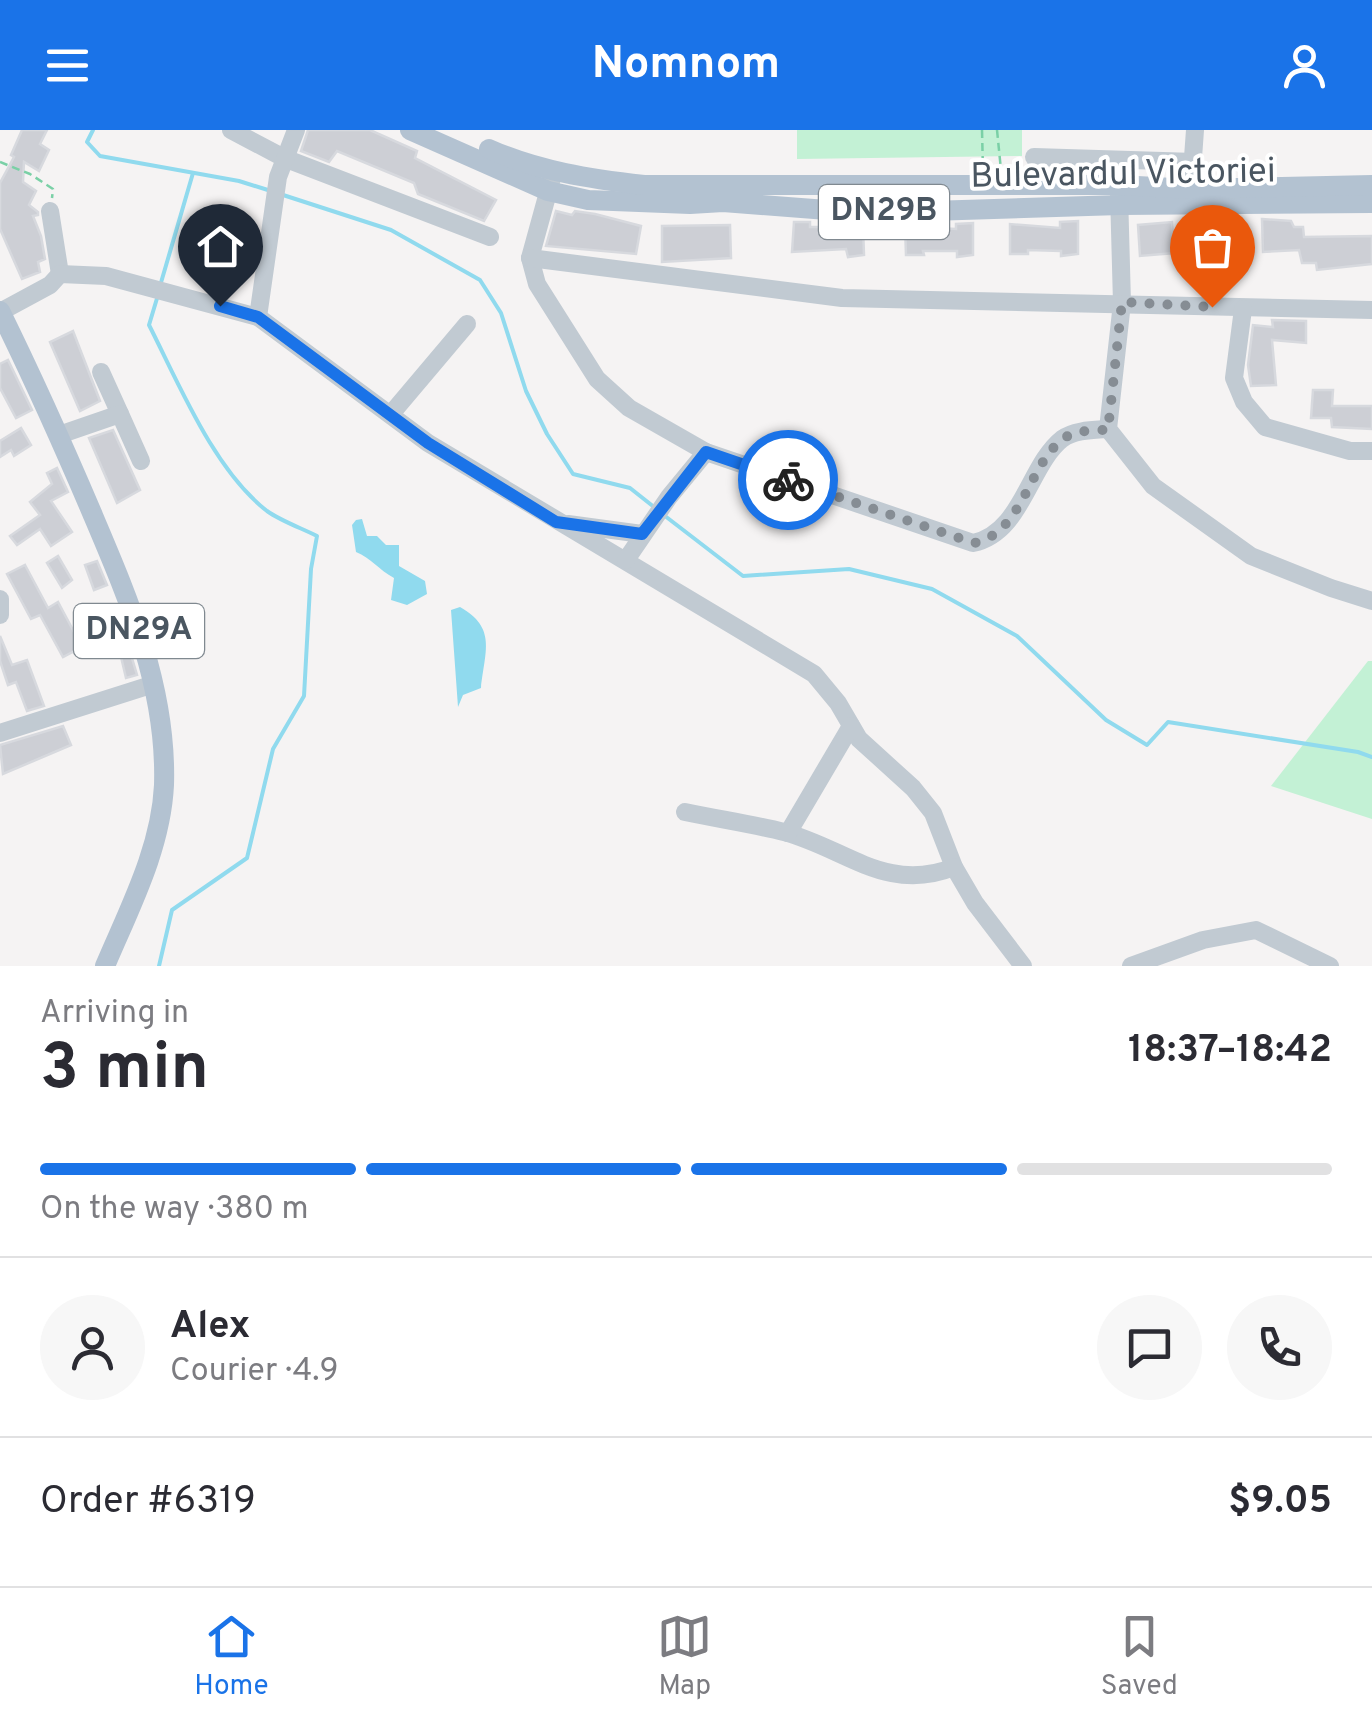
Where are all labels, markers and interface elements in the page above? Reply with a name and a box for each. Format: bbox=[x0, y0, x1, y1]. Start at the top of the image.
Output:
text: Nomnom bbox=[592, 37, 780, 94]
icon: menu bbox=[40, 38, 95, 93]
icon: person bbox=[1277, 38, 1332, 93]
street label: Bulevardul Victoriei bbox=[970, 150, 1276, 200]
road number: DN29B bbox=[819, 185, 949, 239]
pin bbox=[178, 204, 263, 307]
pin bbox=[1170, 205, 1255, 308]
icon: home bbox=[193, 219, 248, 274]
icon: bag bbox=[1185, 220, 1240, 275]
courier bbox=[738, 430, 838, 530]
icon: bike bbox=[761, 453, 816, 508]
road number: DN29A bbox=[74, 604, 204, 658]
text: Arriving in bbox=[40, 994, 189, 1034]
text: 18:37–18:42 bbox=[1128, 1027, 1332, 1076]
text: 3 min bbox=[40, 1030, 209, 1112]
text: On the way · 380 m bbox=[40, 1190, 309, 1230]
button: person bbox=[40, 1295, 145, 1400]
button: chat bbox=[1097, 1295, 1202, 1400]
button: phone bbox=[1227, 1295, 1332, 1400]
text: Alex bbox=[170, 1303, 250, 1352]
text: Courier · 4.9 bbox=[170, 1352, 339, 1392]
text: Order #6319 bbox=[40, 1478, 256, 1527]
text: $9.05 bbox=[1228, 1478, 1332, 1527]
tab: Home bbox=[194, 1609, 269, 1705]
tab: Map bbox=[657, 1609, 712, 1705]
tab: Saved bbox=[1101, 1609, 1178, 1705]

